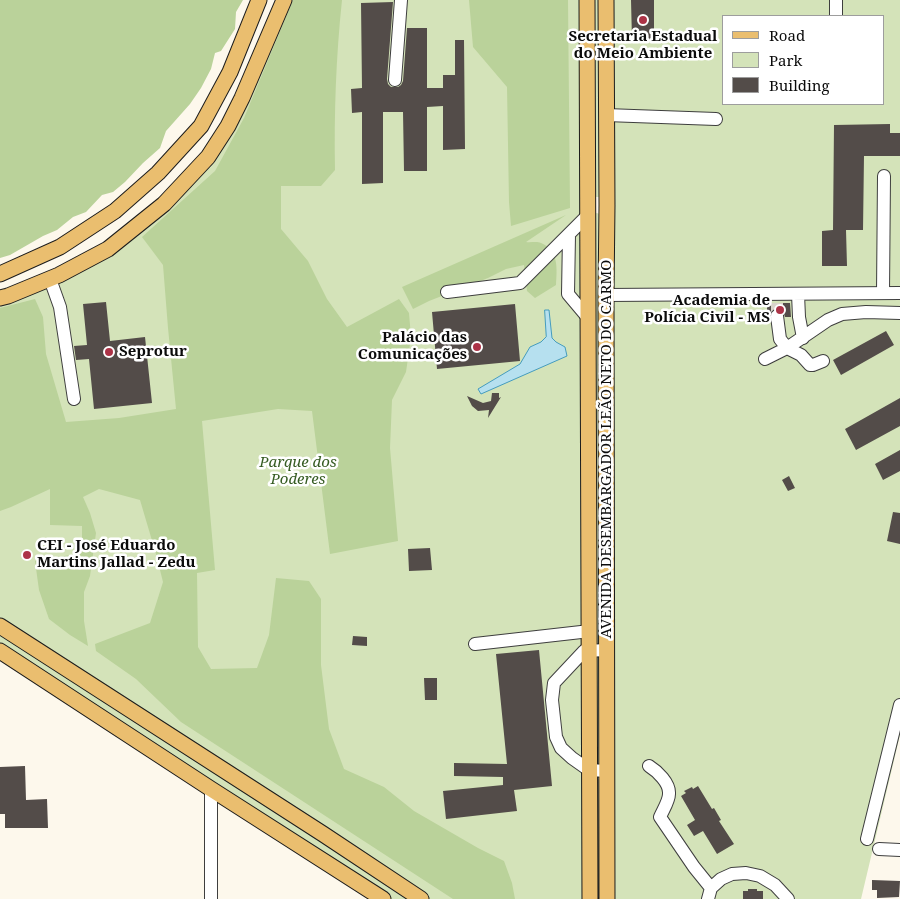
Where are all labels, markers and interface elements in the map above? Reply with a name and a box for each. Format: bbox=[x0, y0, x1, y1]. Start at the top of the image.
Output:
marker: Secretaria Estadual do Meio Ambiente bbox=[637, 14, 649, 26]
legend bbox=[722, 15, 885, 105]
text: Road bbox=[769, 25, 805, 45]
place label: Secretaria Estadual do Meio Ambiente bbox=[569, 28, 717, 63]
text: Park bbox=[769, 50, 802, 70]
text: Building bbox=[769, 75, 830, 95]
street label: AVENIDA DESEMBARGADOR LEÃO NETO DO CARMO bbox=[598, 260, 616, 638]
place label: Academia de Polícia Civil - MS bbox=[644, 292, 770, 327]
marker: Academia de Polícia Civil - MS bbox=[774, 304, 786, 316]
place label: Palácio das Comunicações bbox=[358, 329, 467, 364]
marker: Palácio das Comunicações bbox=[471, 341, 483, 353]
place label: Seprotur bbox=[119, 343, 187, 361]
marker: Seprotur bbox=[103, 346, 115, 358]
park label: Parque dos Poderes bbox=[259, 454, 337, 489]
place label: CEI - José Eduardo Martins Jallad - Zedu bbox=[37, 537, 196, 572]
marker: CEI - José Eduardo Martins Jallad - Zedu bbox=[21, 549, 33, 561]

